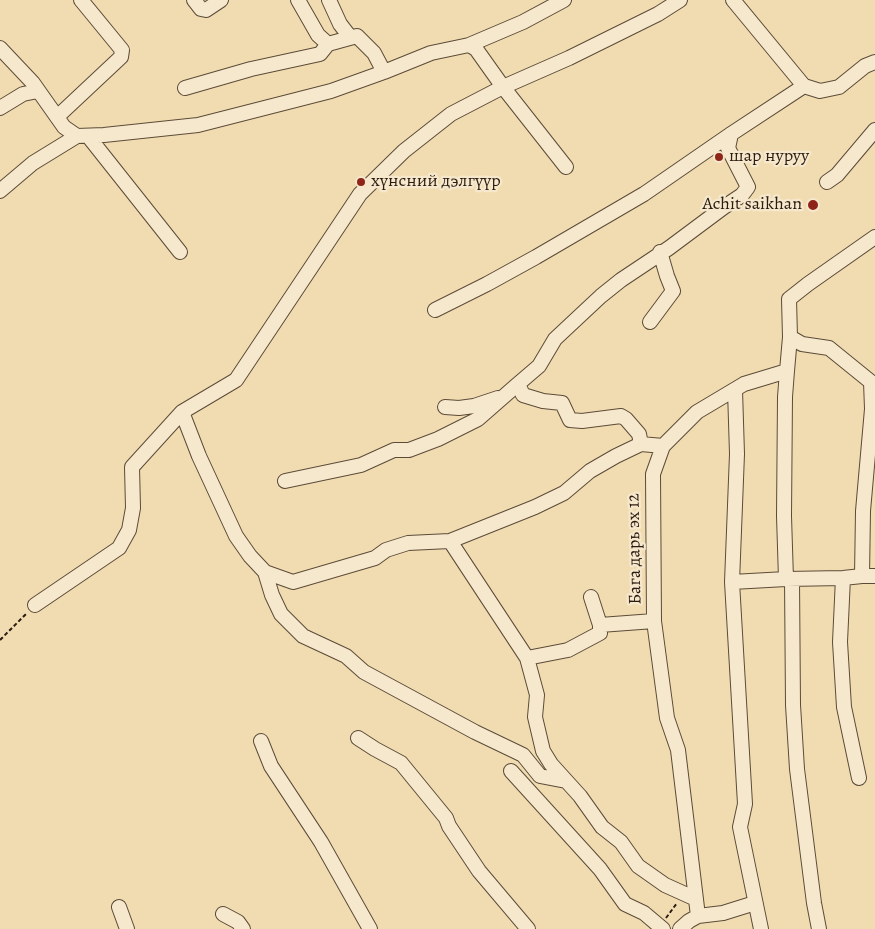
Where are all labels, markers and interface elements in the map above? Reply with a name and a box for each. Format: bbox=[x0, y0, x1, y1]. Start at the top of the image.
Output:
place label: шар нуруу bbox=[729, 146, 809, 168]
marker: шар нуруу bbox=[713, 151, 725, 163]
place label: хүнсний дэлгүүр bbox=[371, 171, 501, 193]
marker: хүнсний дэлгүүр bbox=[355, 176, 367, 188]
place label: Achit saikhan bbox=[702, 194, 802, 216]
marker: Achit saikhan bbox=[806, 198, 820, 212]
street label: Бага дарь эх 12 bbox=[623, 493, 647, 605]

